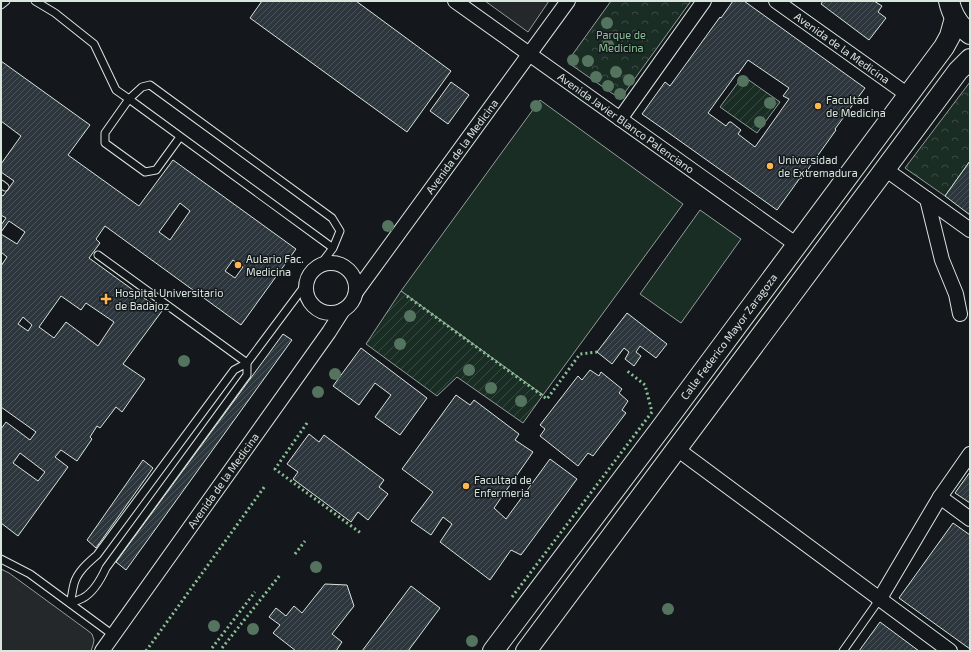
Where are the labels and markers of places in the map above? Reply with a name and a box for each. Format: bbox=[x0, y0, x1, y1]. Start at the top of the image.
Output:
place label: Facultad de Medicina bbox=[826, 93, 886, 119]
marker: Facultad de Medicina bbox=[813, 101, 823, 111]
place label: Universidad de Extremadura bbox=[778, 153, 858, 179]
marker: Universidad de Extremadura bbox=[765, 161, 775, 171]
place label: Aulario Fac. Medicina bbox=[246, 252, 304, 278]
marker: Aulario Fac. Medicina bbox=[233, 260, 243, 270]
place label: Hospital Universitario de Badajoz bbox=[115, 286, 223, 313]
marker: Hospital Universitario de Badajoz bbox=[100, 293, 112, 305]
place label: Facultad de Enfermeria bbox=[474, 473, 532, 499]
marker: Facultad de Enfermeria bbox=[461, 481, 471, 491]

